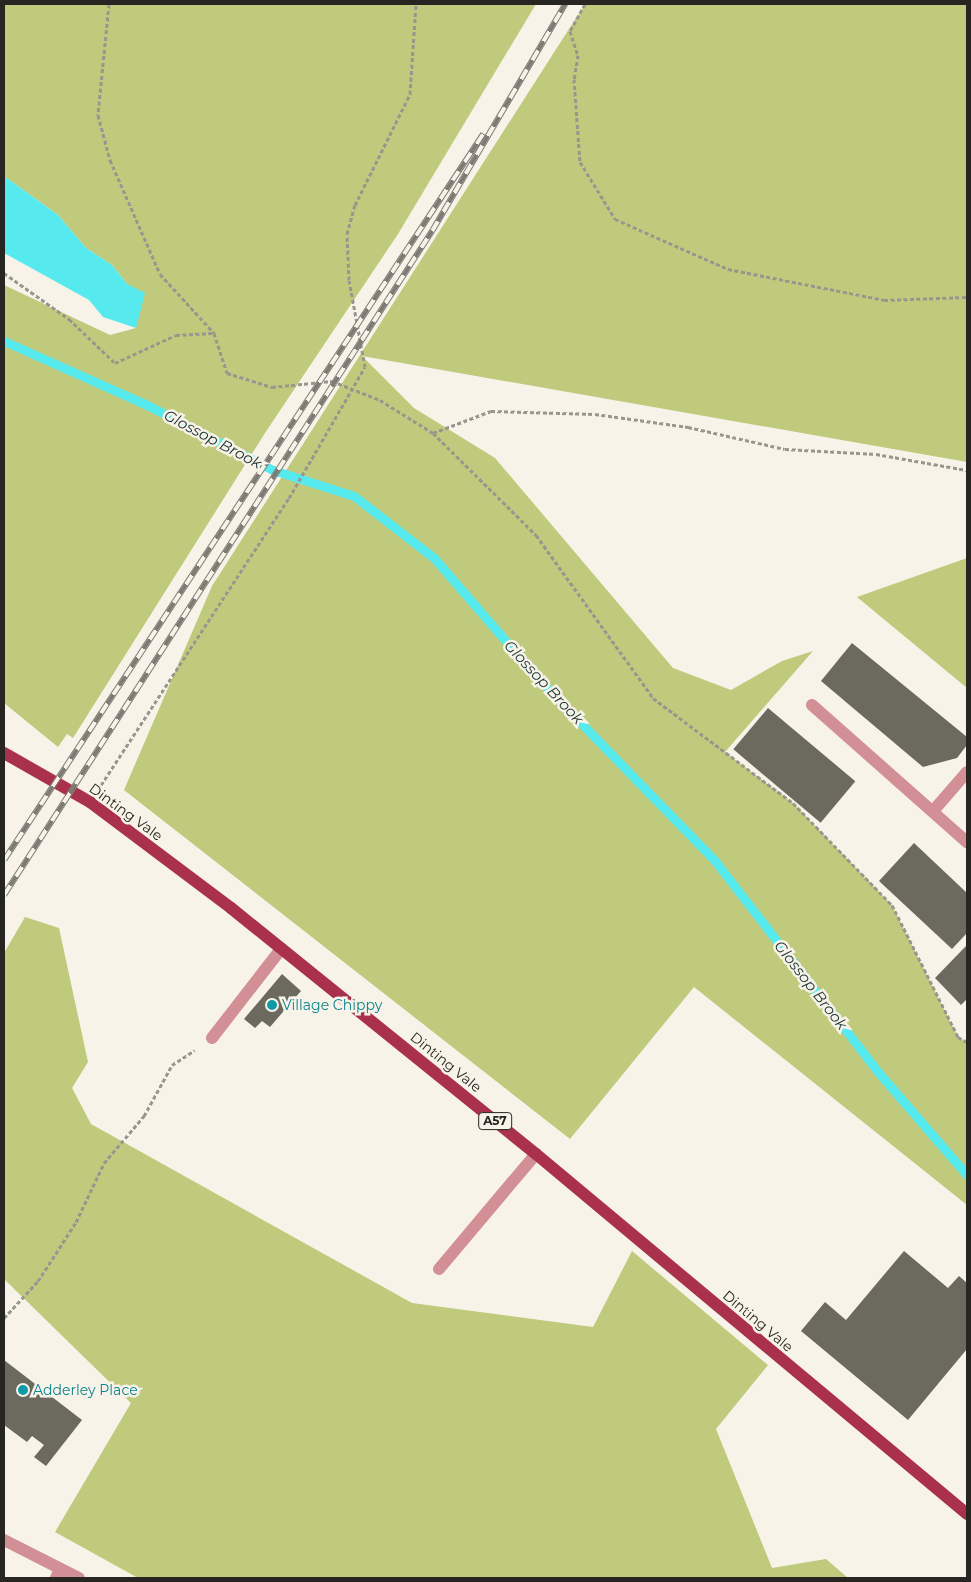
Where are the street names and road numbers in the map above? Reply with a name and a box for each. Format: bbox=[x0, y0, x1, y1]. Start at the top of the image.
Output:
street label: Dinting Vale bbox=[86, 780, 166, 844]
street label: Dinting Vale bbox=[407, 1028, 485, 1096]
road number: A57 bbox=[478, 1112, 512, 1130]
street label: Dinting Vale bbox=[719, 1287, 797, 1355]

